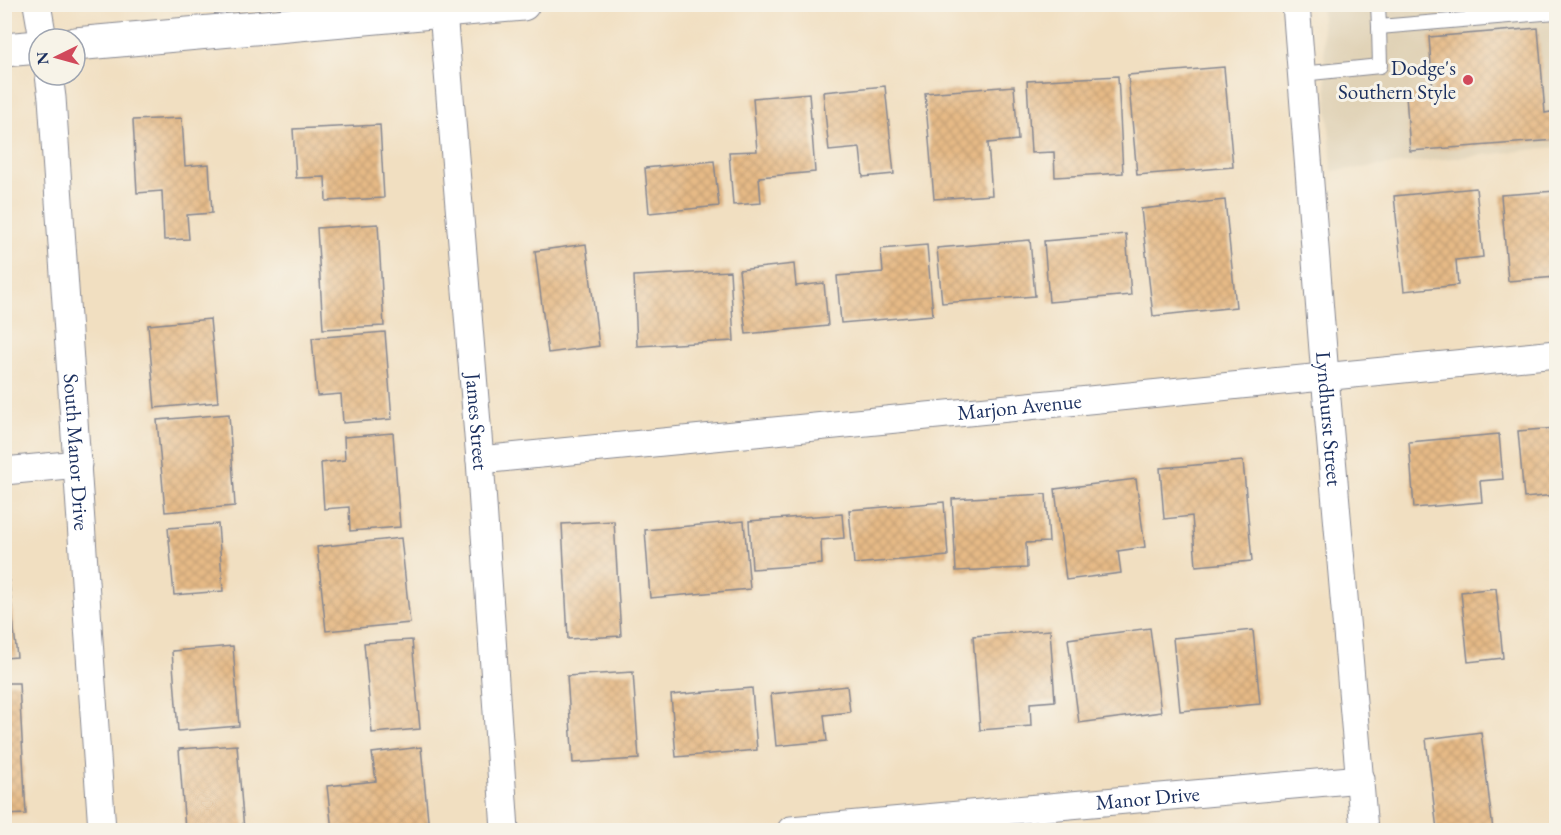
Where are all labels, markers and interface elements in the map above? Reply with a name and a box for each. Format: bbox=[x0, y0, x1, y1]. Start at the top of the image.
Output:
north arrow bbox=[27, 27, 87, 87]
text: N bbox=[32, 51, 54, 66]
place label: Dodge's Southern Style bbox=[1338, 54, 1456, 105]
marker: Dodge's Southern Style bbox=[1461, 73, 1475, 87]
street label: Lyndhurst Street bbox=[1310, 350, 1348, 487]
street label: James Street bbox=[460, 370, 495, 471]
street label: South Manor Drive bbox=[58, 372, 96, 531]
street label: Marjon Avenue bbox=[956, 387, 1083, 426]
street label: Manor Drive bbox=[1094, 779, 1201, 816]

